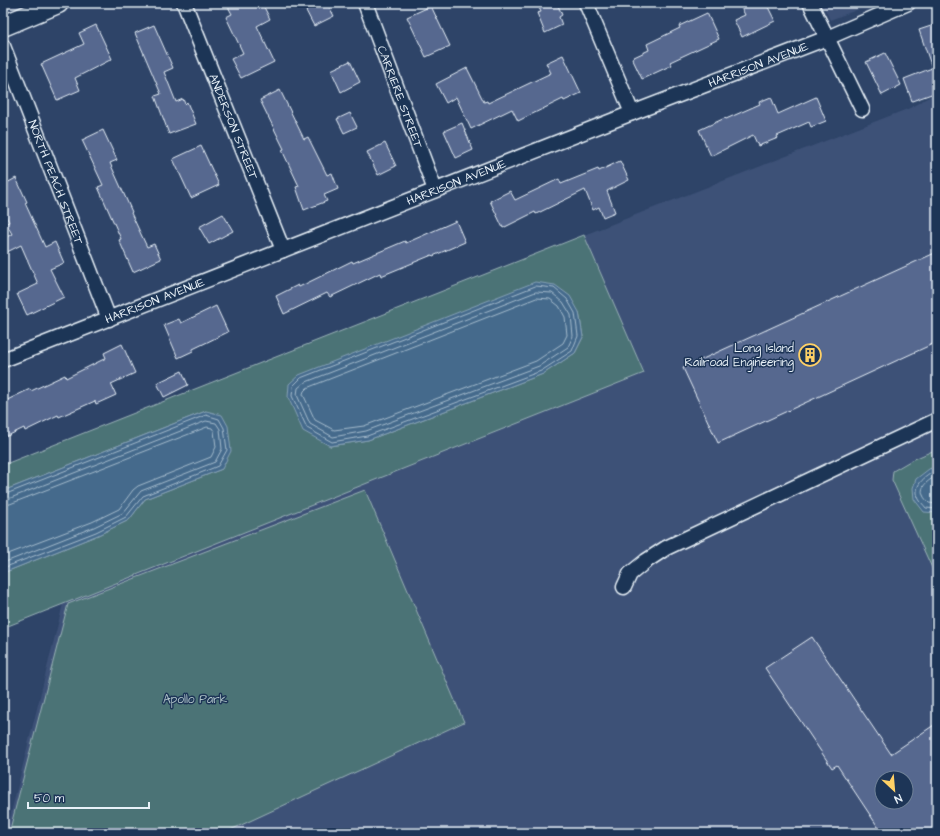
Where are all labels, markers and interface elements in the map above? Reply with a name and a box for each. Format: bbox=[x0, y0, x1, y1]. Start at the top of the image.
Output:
street label: HARRISON AVENUE bbox=[706, 38, 811, 92]
street label: CARRIERE STREET bbox=[373, 43, 427, 151]
street label: ANDERSON STREET bbox=[204, 71, 262, 182]
street label: NORTH PEACH STREET bbox=[24, 118, 87, 247]
street label: HARRISON AVENUE bbox=[404, 155, 509, 210]
street label: HARRISON AVENUE bbox=[103, 274, 207, 328]
place label: Long Island Railroad Engineering bbox=[684, 340, 794, 372]
building icon: Long Island Railroad Engineering bbox=[797, 342, 823, 368]
park label: Apollo Park bbox=[163, 691, 228, 708]
north arrow bbox=[874, 770, 914, 810]
scale bar bbox=[28, 784, 149, 810]
text: 50 m bbox=[34, 790, 65, 807]
text: N bbox=[892, 790, 905, 807]

